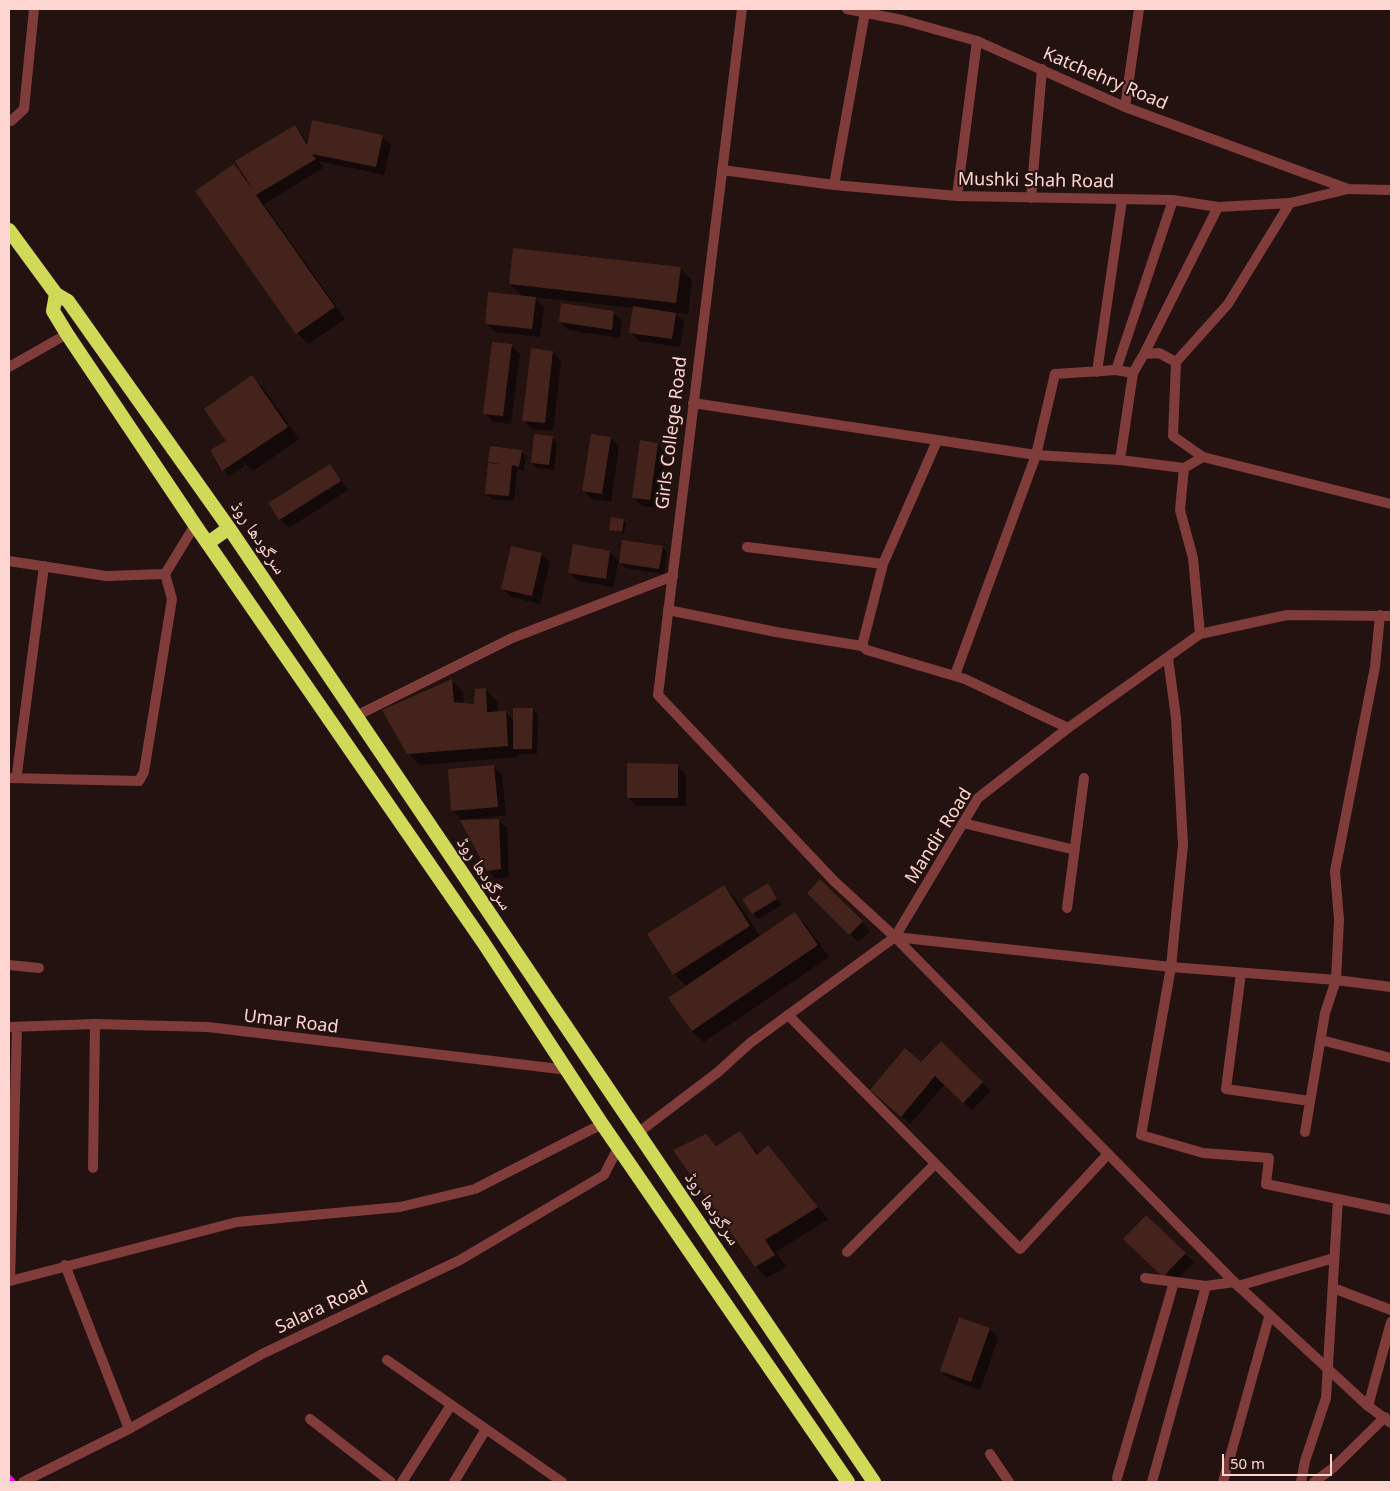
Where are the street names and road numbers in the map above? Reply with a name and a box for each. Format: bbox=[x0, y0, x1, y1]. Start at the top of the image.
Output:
street label: Katchehry Road bbox=[1039, 43, 1171, 115]
street label: Mushki Shah Road bbox=[958, 169, 1114, 193]
street label: Girls College Road bbox=[652, 355, 692, 511]
street label: سرگودھا روڈ bbox=[226, 497, 290, 579]
street label: Mandir Road bbox=[901, 784, 977, 888]
street label: سرگودھا روڈ bbox=[452, 833, 516, 915]
street label: Umar Road bbox=[242, 1005, 340, 1039]
street label: سرگودھا روڈ bbox=[680, 1168, 744, 1250]
street label: Salara Road bbox=[272, 1277, 372, 1339]

